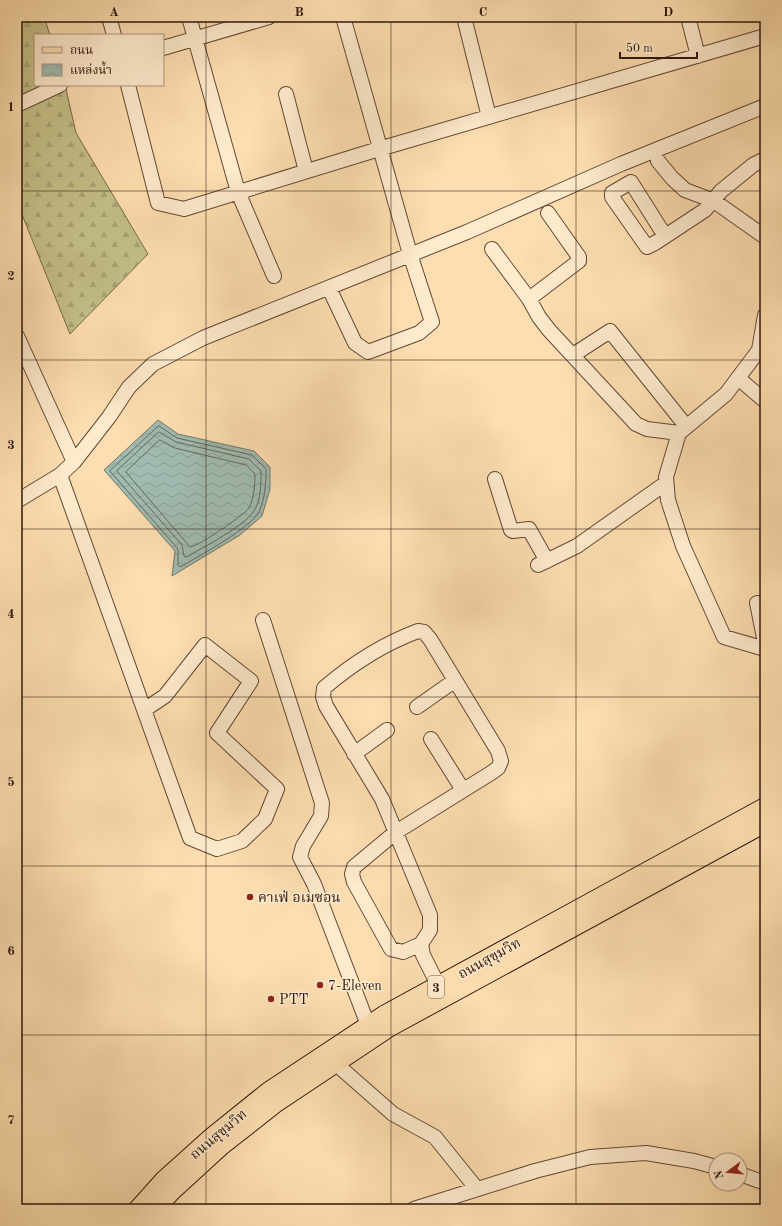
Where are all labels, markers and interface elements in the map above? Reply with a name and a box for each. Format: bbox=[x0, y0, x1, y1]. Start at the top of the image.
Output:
text: A bbox=[109, 6, 119, 19]
text: B bbox=[294, 6, 304, 19]
text: C bbox=[479, 6, 487, 19]
text: D bbox=[663, 6, 673, 19]
legend bbox=[34, 34, 164, 86]
scale bar bbox=[620, 34, 697, 60]
text: 50 m bbox=[626, 42, 653, 55]
text: ถนน bbox=[70, 45, 93, 57]
text: แหล่งน้ำ bbox=[70, 61, 112, 77]
text: 1 bbox=[7, 101, 15, 114]
text: 2 bbox=[7, 270, 15, 283]
text: 3 bbox=[7, 439, 15, 452]
text: 4 bbox=[7, 608, 15, 621]
text: 5 bbox=[7, 776, 15, 789]
place label: คาเฟ่ อเมซอน bbox=[258, 890, 341, 905]
marker: คาเฟ่ อเมซอน bbox=[245, 892, 255, 902]
street label: ถนนสุขุมวิท bbox=[455, 935, 524, 983]
text: 6 bbox=[7, 945, 15, 958]
road number: 3 bbox=[428, 976, 444, 998]
place label: 7-Eleven bbox=[328, 979, 382, 993]
marker: 7-Eleven bbox=[315, 980, 325, 990]
place label: PTT bbox=[279, 993, 309, 1007]
marker: PTT bbox=[266, 994, 276, 1004]
street label: ถนนสุขุมวิท bbox=[187, 1106, 250, 1163]
text: 7 bbox=[7, 1114, 15, 1127]
north arrow bbox=[708, 1152, 748, 1192]
text: N bbox=[713, 1168, 726, 1180]

